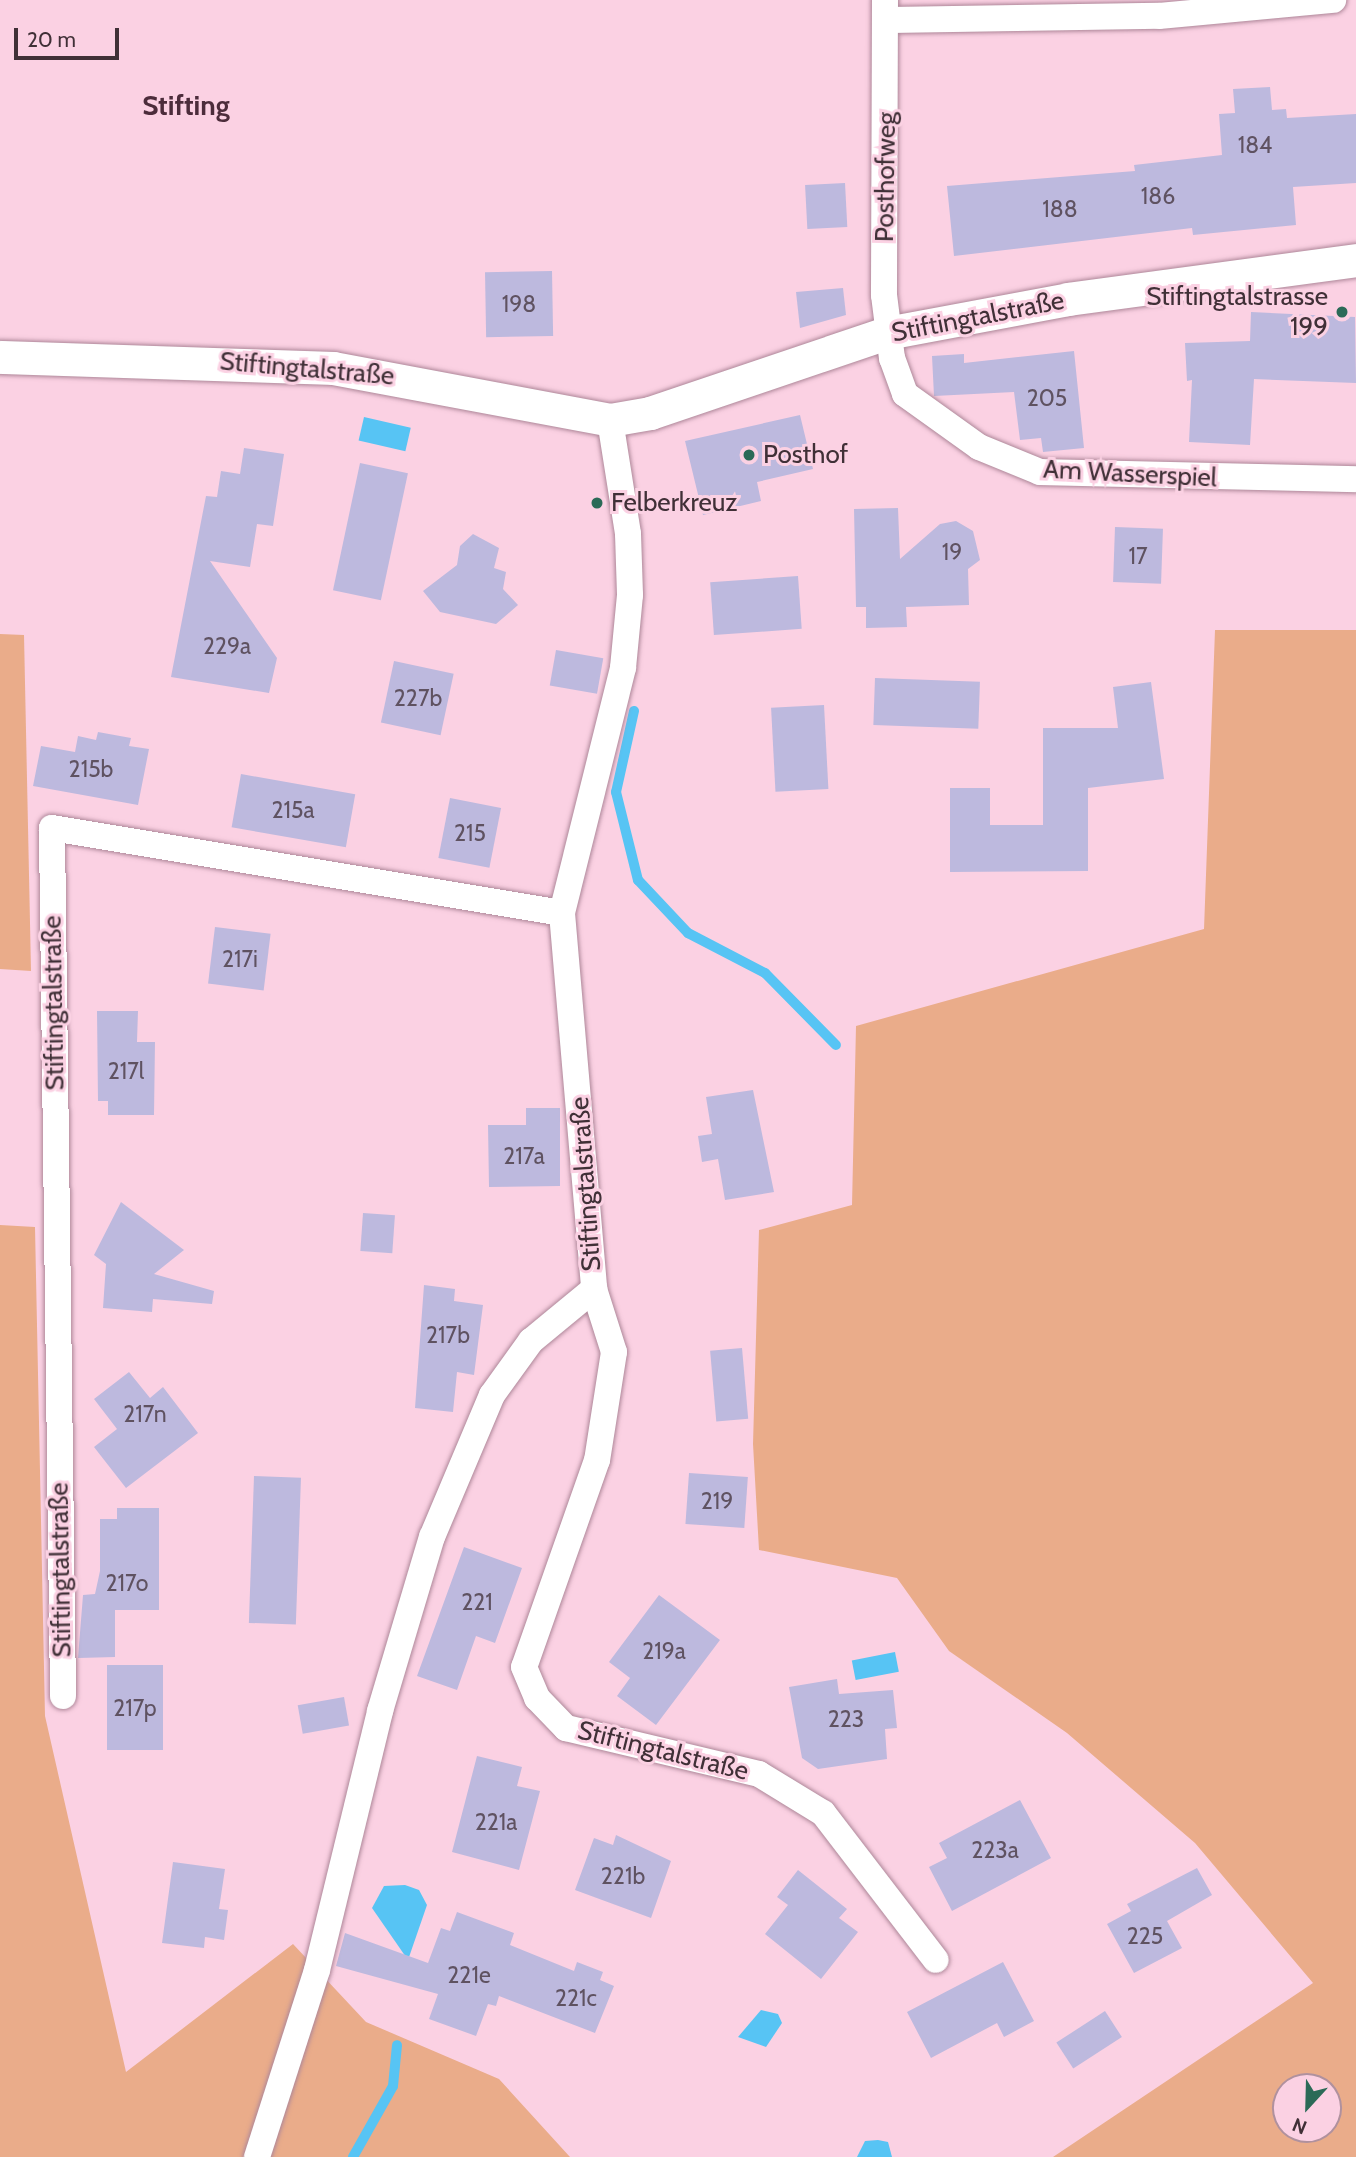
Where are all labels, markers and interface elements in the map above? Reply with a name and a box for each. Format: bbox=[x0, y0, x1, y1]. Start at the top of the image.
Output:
scale bar bbox=[18, 14, 122, 58]
text: 20 m bbox=[27, 27, 76, 52]
district label: Stifting bbox=[142, 88, 230, 122]
street label: Posthofweg bbox=[869, 112, 903, 242]
house number: 184 bbox=[1238, 131, 1272, 159]
house number: 186 bbox=[1141, 182, 1175, 210]
house number: 188 bbox=[1042, 195, 1078, 223]
place label: Stiftingtalstrasse 199 bbox=[1146, 281, 1328, 342]
street label: Stiftingtalstraße bbox=[889, 285, 1067, 349]
house number: 198 bbox=[502, 290, 536, 318]
marker: Stiftingtalstrasse 199 bbox=[1334, 304, 1350, 320]
street label: Stiftingtalstraße bbox=[218, 346, 396, 392]
house number: 205 bbox=[1027, 384, 1067, 412]
place label: Posthof bbox=[763, 439, 848, 471]
marker: Posthof bbox=[741, 447, 757, 463]
street label: Am Wasserspiel bbox=[1042, 454, 1218, 494]
place label: Felberkreuz bbox=[611, 487, 738, 519]
marker: Felberkreuz bbox=[589, 495, 605, 511]
house number: 19 bbox=[942, 538, 962, 566]
house number: 17 bbox=[1128, 542, 1148, 570]
house number: 229a bbox=[203, 632, 251, 660]
house number: 227b bbox=[394, 684, 442, 712]
house number: 215b bbox=[69, 755, 113, 783]
house number: 215a bbox=[271, 796, 315, 824]
house number: 215 bbox=[454, 819, 486, 847]
street label: Stiftingtalstraße bbox=[37, 915, 71, 1091]
house number: 217i bbox=[222, 945, 258, 973]
house number: 217l bbox=[108, 1057, 144, 1085]
street label: Stiftingtalstraße bbox=[564, 1096, 608, 1272]
house number: 217a bbox=[503, 1142, 545, 1170]
house number: 217b bbox=[426, 1321, 470, 1349]
house number: 217n bbox=[123, 1400, 167, 1428]
street label: Stiftingtalstraße bbox=[44, 1482, 78, 1658]
house number: 219 bbox=[701, 1487, 733, 1515]
house number: 217o bbox=[106, 1569, 148, 1597]
house number: 221 bbox=[461, 1588, 493, 1616]
house number: 219a bbox=[642, 1637, 686, 1665]
house number: 217p bbox=[113, 1694, 157, 1722]
house number: 223 bbox=[828, 1705, 864, 1733]
street label: Stiftingtalstraße bbox=[574, 1715, 752, 1787]
house number: 221a bbox=[475, 1808, 517, 1836]
house number: 223a bbox=[971, 1836, 1019, 1864]
house number: 221b bbox=[601, 1862, 645, 1890]
house number: 225 bbox=[1127, 1922, 1163, 1950]
house number: 221e bbox=[447, 1961, 491, 1989]
house number: 221c bbox=[555, 1984, 597, 2012]
north arrow bbox=[1272, 2073, 1342, 2143]
text: N bbox=[1289, 2113, 1310, 2139]

